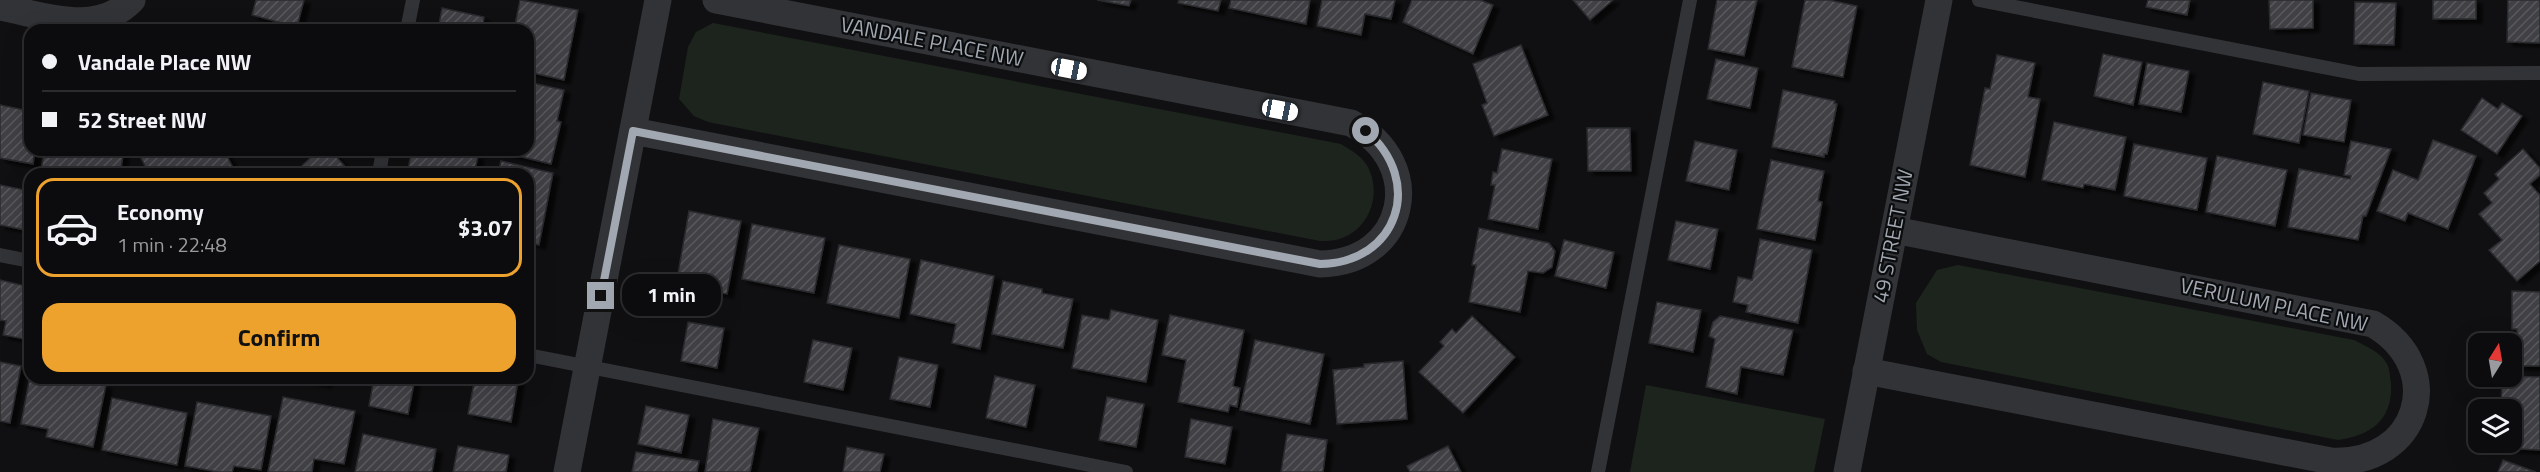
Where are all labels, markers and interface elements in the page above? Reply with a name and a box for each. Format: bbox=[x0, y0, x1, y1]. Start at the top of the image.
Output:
street label: VANDALE PLACE NW bbox=[838, 8, 1026, 74]
text: Vandale Place NW bbox=[78, 45, 251, 79]
car bbox=[1050, 57, 1088, 81]
car bbox=[1261, 98, 1299, 122]
text: 52 Street NW bbox=[78, 103, 207, 137]
route start bbox=[1352, 117, 1379, 144]
street label: 49 STREET NW bbox=[1863, 166, 1921, 305]
text: Economy bbox=[117, 195, 204, 229]
icon: car bbox=[45, 201, 99, 255]
text: $3.07 bbox=[458, 211, 513, 245]
text: 1 min · 22:48 bbox=[117, 229, 227, 260]
street label: VERULUM PLACE NW bbox=[2177, 269, 2371, 340]
callout: 1 min bbox=[622, 275, 721, 317]
text: 1 min bbox=[647, 279, 696, 310]
route end bbox=[587, 282, 614, 309]
button: Confirm bbox=[42, 303, 516, 372]
north arrow bbox=[2468, 333, 2522, 387]
map controls bbox=[2468, 333, 2522, 453]
button: layers bbox=[2468, 399, 2522, 453]

